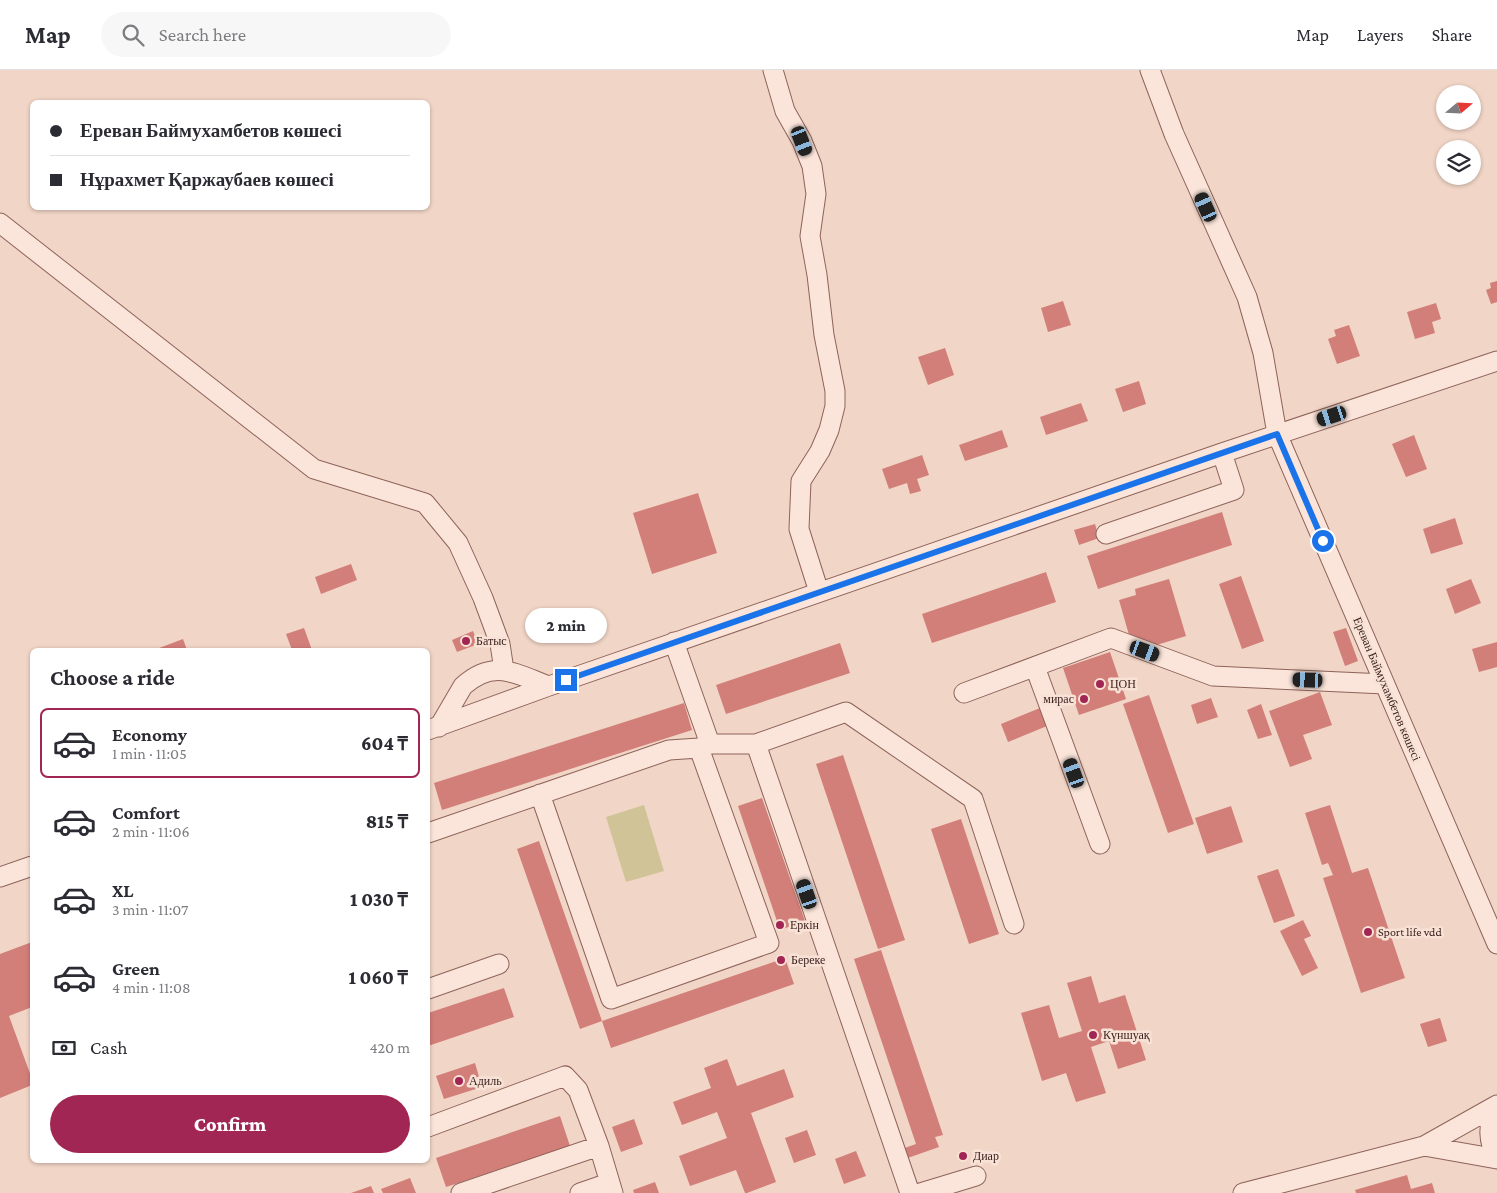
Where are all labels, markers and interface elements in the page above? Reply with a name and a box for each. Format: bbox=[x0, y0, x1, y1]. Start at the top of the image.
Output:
search box bbox=[101, 12, 451, 57]
text: Map bbox=[25, 21, 71, 48]
icon: search bbox=[119, 21, 147, 49]
text: Search here bbox=[159, 24, 246, 45]
text: Map bbox=[1296, 25, 1329, 45]
text: Layers bbox=[1357, 25, 1404, 45]
text: Share bbox=[1432, 25, 1472, 45]
north arrow bbox=[1436, 85, 1481, 130]
map controls bbox=[1436, 85, 1481, 185]
text: Ереван Баймухамбетов көшесі bbox=[80, 120, 342, 141]
car bbox=[789, 124, 814, 158]
button: layers bbox=[1436, 140, 1481, 185]
text: Нұрахмет Қаржаубаев көшесі bbox=[80, 169, 334, 190]
car bbox=[1193, 190, 1218, 224]
car bbox=[1315, 404, 1348, 428]
route start bbox=[1312, 530, 1334, 552]
callout: 2 min bbox=[525, 608, 607, 642]
street label: Ереван Баймухамбетов көшесі bbox=[1350, 615, 1424, 764]
text: 2 min bbox=[546, 617, 586, 634]
place label: Батыс bbox=[476, 634, 507, 648]
marker: Батыс bbox=[460, 635, 472, 647]
car bbox=[1128, 639, 1161, 663]
text: Choose a ride bbox=[50, 665, 175, 690]
route end bbox=[555, 669, 577, 691]
car bbox=[1292, 672, 1323, 688]
place label: ЦОН bbox=[1110, 677, 1136, 691]
marker: ЦОН bbox=[1094, 678, 1106, 690]
place label: мирас bbox=[1043, 692, 1074, 706]
marker: мирас bbox=[1078, 693, 1090, 705]
icon: car bbox=[52, 721, 97, 766]
text: Economy bbox=[112, 724, 187, 745]
text: 604 ₸ bbox=[361, 733, 408, 754]
text: 1 min · 11:05 bbox=[112, 745, 187, 762]
car bbox=[1061, 756, 1086, 790]
icon: car bbox=[52, 799, 97, 844]
text: Comfort bbox=[112, 802, 180, 823]
text: 815 ₸ bbox=[366, 811, 408, 832]
text: 2 min · 11:06 bbox=[112, 823, 190, 840]
icon: car bbox=[52, 877, 97, 922]
car bbox=[795, 877, 818, 911]
text: XL bbox=[112, 880, 134, 901]
text: 1 030 ₸ bbox=[350, 889, 408, 910]
text: 3 min · 11:07 bbox=[112, 901, 188, 918]
place label: Еркін bbox=[790, 918, 819, 932]
marker: Еркін bbox=[774, 919, 786, 931]
place label: Sport life vdd bbox=[1378, 925, 1442, 939]
marker: Sport life vdd bbox=[1362, 926, 1374, 938]
place label: Береке bbox=[791, 953, 825, 967]
marker: Береке bbox=[775, 954, 787, 966]
icon: car bbox=[52, 955, 97, 1000]
text: Green bbox=[112, 958, 160, 979]
text: 1 060 ₸ bbox=[348, 967, 408, 988]
text: 4 min · 11:08 bbox=[112, 979, 191, 996]
place label: Күншуақ bbox=[1103, 1028, 1150, 1042]
marker: Күншуақ bbox=[1087, 1029, 1099, 1041]
icon: cash bbox=[50, 1034, 78, 1062]
text: Cash bbox=[90, 1037, 128, 1058]
text: 420 m bbox=[369, 1039, 410, 1056]
place label: Адиль bbox=[469, 1074, 502, 1088]
marker: Адиль bbox=[453, 1075, 465, 1087]
button: Confirm bbox=[50, 1095, 410, 1153]
place label: Диар bbox=[973, 1149, 999, 1163]
marker: Диар bbox=[957, 1150, 969, 1162]

